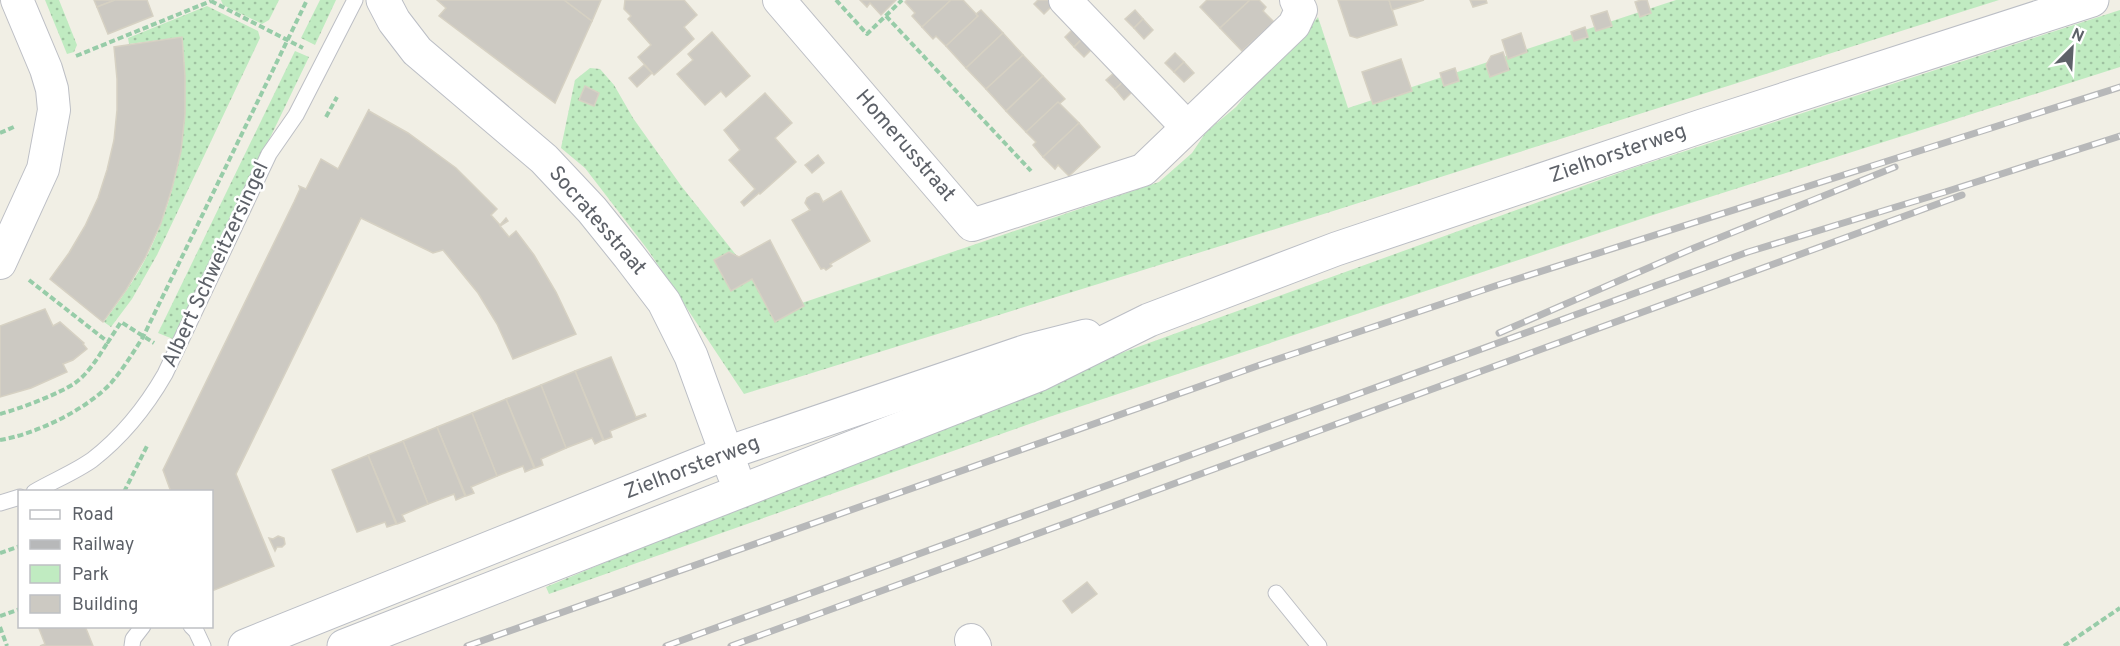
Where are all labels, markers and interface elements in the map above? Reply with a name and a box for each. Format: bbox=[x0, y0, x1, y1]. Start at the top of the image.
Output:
north arrow bbox=[2042, 18, 2102, 78]
text: N bbox=[2068, 25, 2087, 48]
street label: Homerusstraat bbox=[849, 84, 961, 208]
street label: Zielhorsterweg bbox=[1546, 118, 1690, 190]
street label: Albert Schweitzersingel bbox=[156, 158, 276, 372]
street label: Socratesstraat bbox=[542, 161, 652, 281]
street label: Zielhorsterweg bbox=[620, 430, 764, 506]
legend bbox=[18, 490, 213, 628]
text: Road bbox=[72, 504, 114, 527]
text: Railway bbox=[72, 534, 134, 557]
text: Park bbox=[72, 564, 109, 587]
text: Building bbox=[72, 594, 138, 617]

